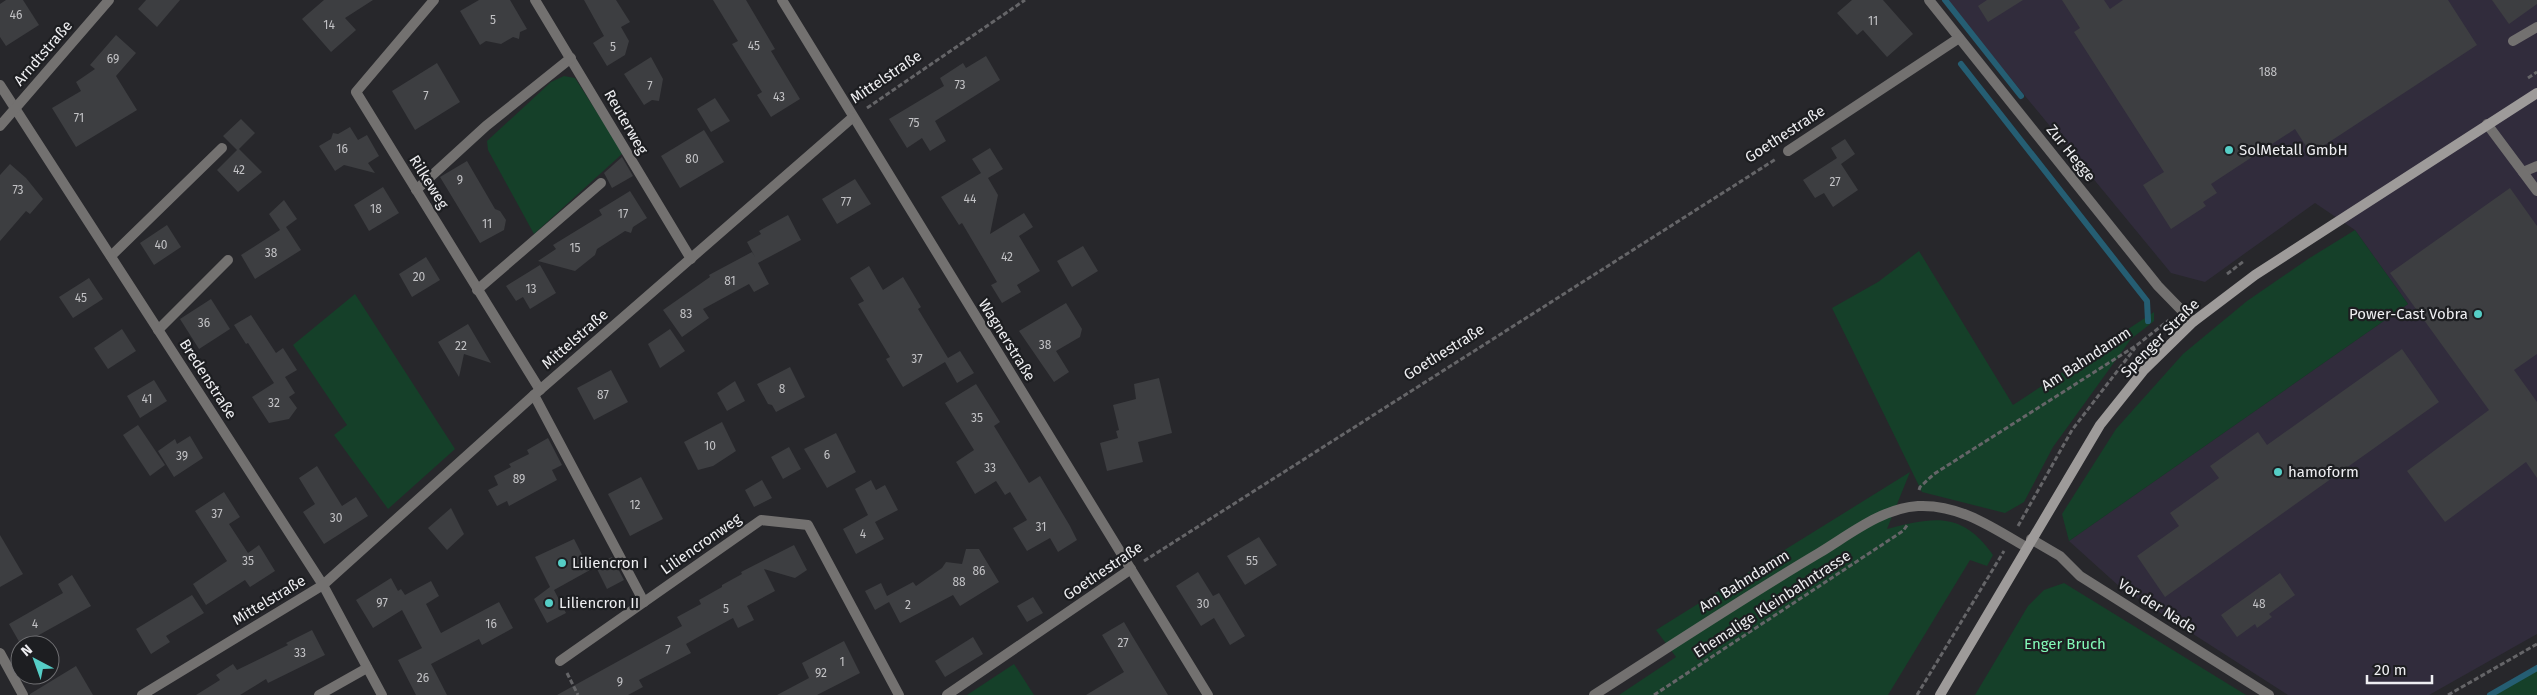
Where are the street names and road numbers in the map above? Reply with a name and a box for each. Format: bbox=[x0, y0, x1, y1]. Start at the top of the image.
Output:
street label: Arndtstraße bbox=[10, 17, 76, 89]
street label: Mittelstraße bbox=[847, 47, 925, 107]
street label: Reuterweg bbox=[600, 86, 652, 158]
street label: Goethestraße bbox=[1742, 101, 1828, 167]
street label: Zur Hegge bbox=[2043, 121, 2099, 185]
street label: Rilkeweg bbox=[405, 152, 453, 212]
street label: Spenger Straße bbox=[2117, 295, 2203, 381]
street label: Wagnerstraße bbox=[975, 296, 1039, 384]
street label: Mittelstraße bbox=[538, 305, 612, 373]
street label: Goethestraße bbox=[1400, 320, 1488, 384]
street label: Am Bahndamm bbox=[2038, 323, 2134, 395]
street label: Bredenstraße bbox=[176, 336, 240, 422]
street label: Liliencronweg bbox=[657, 510, 745, 578]
street label: Goethestraße bbox=[1060, 538, 1146, 604]
street label: Ehemalige Kleinbahntrasse bbox=[1690, 546, 1854, 662]
street label: Am Bahndamm bbox=[1695, 546, 1793, 616]
street label: Mittelstraße bbox=[229, 571, 309, 629]
street label: Vor der Nade bbox=[2115, 575, 2199, 637]

